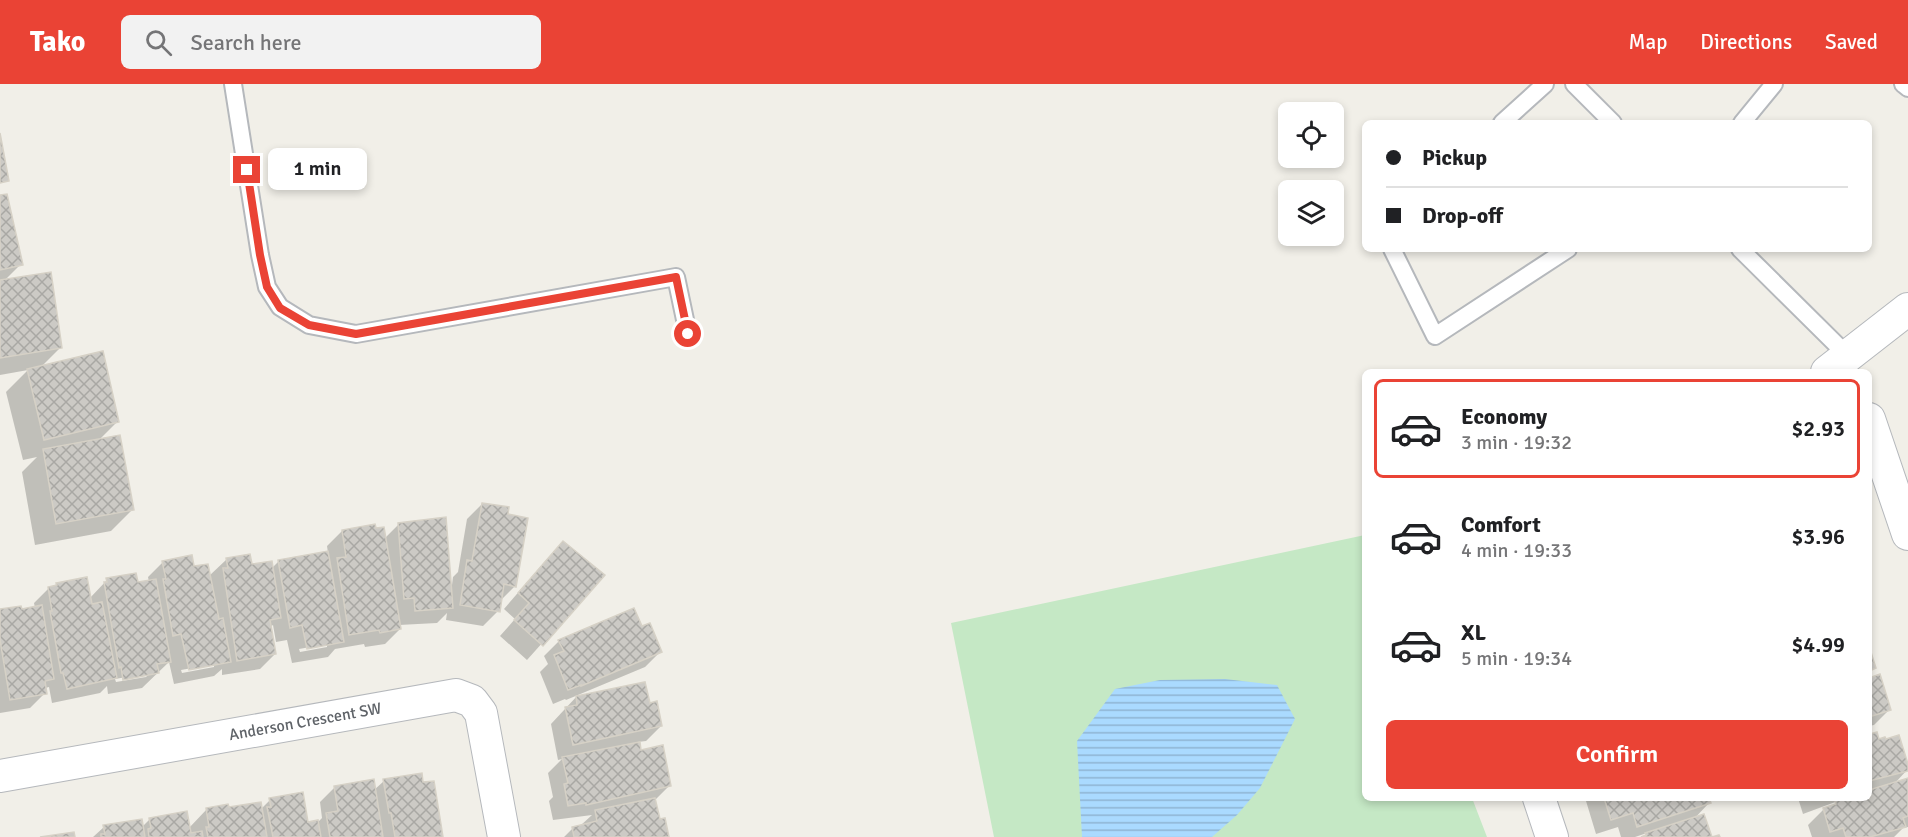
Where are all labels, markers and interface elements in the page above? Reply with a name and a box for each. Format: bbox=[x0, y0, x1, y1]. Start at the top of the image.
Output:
search box bbox=[121, 15, 541, 69]
text: Tako bbox=[30, 25, 85, 59]
icon: search bbox=[142, 26, 175, 59]
text: Search here bbox=[190, 29, 301, 56]
text: Map bbox=[1629, 29, 1667, 55]
text: Directions bbox=[1700, 29, 1792, 55]
text: Saved bbox=[1825, 29, 1878, 55]
map controls bbox=[1278, 102, 1344, 246]
button: locate bbox=[1278, 102, 1344, 168]
text: Pickup bbox=[1422, 144, 1487, 171]
callout: 1 min bbox=[268, 149, 367, 191]
route end bbox=[233, 156, 260, 183]
text: 1 min bbox=[294, 156, 341, 181]
button: layers bbox=[1278, 180, 1344, 246]
text: Drop-off bbox=[1422, 202, 1503, 229]
route start bbox=[674, 320, 701, 347]
icon: car bbox=[1389, 402, 1443, 456]
text: Economy bbox=[1461, 403, 1547, 430]
text: $2.93 bbox=[1791, 415, 1845, 442]
text: 3 min · 19:32 bbox=[1461, 430, 1572, 455]
icon: car bbox=[1389, 510, 1443, 564]
text: Comfort bbox=[1461, 511, 1541, 538]
text: $3.96 bbox=[1791, 523, 1845, 550]
text: 4 min · 19:33 bbox=[1461, 538, 1572, 563]
icon: car bbox=[1389, 618, 1443, 672]
text: XL bbox=[1461, 619, 1486, 646]
text: $4.99 bbox=[1791, 631, 1845, 658]
text: 5 min · 19:34 bbox=[1461, 646, 1572, 671]
street label: Anderson Crescent SW bbox=[228, 698, 383, 745]
button: Confirm bbox=[1386, 720, 1848, 789]

